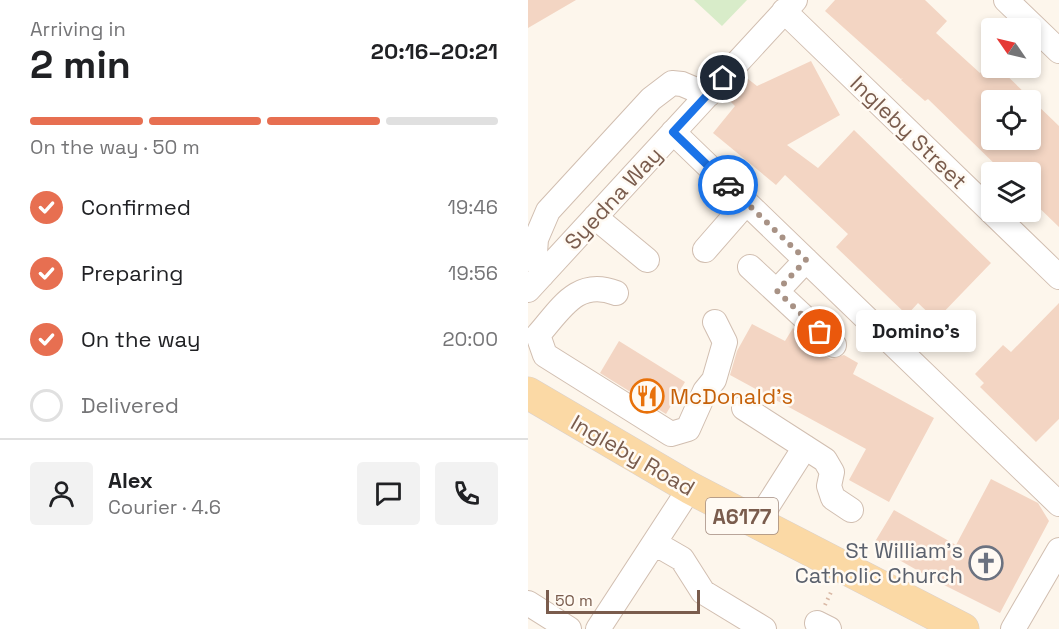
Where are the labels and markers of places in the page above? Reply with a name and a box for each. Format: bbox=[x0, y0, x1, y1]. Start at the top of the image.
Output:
pin bbox=[697, 52, 748, 103]
pin bbox=[794, 306, 845, 357]
callout: Domino's bbox=[856, 311, 976, 353]
restaurant icon: McDonald's bbox=[629, 378, 665, 414]
place label: McDonald's bbox=[670, 382, 793, 410]
place label: St William's Catholic Church bbox=[795, 536, 963, 589]
church icon: St William's Catholic Church bbox=[968, 545, 1004, 581]

